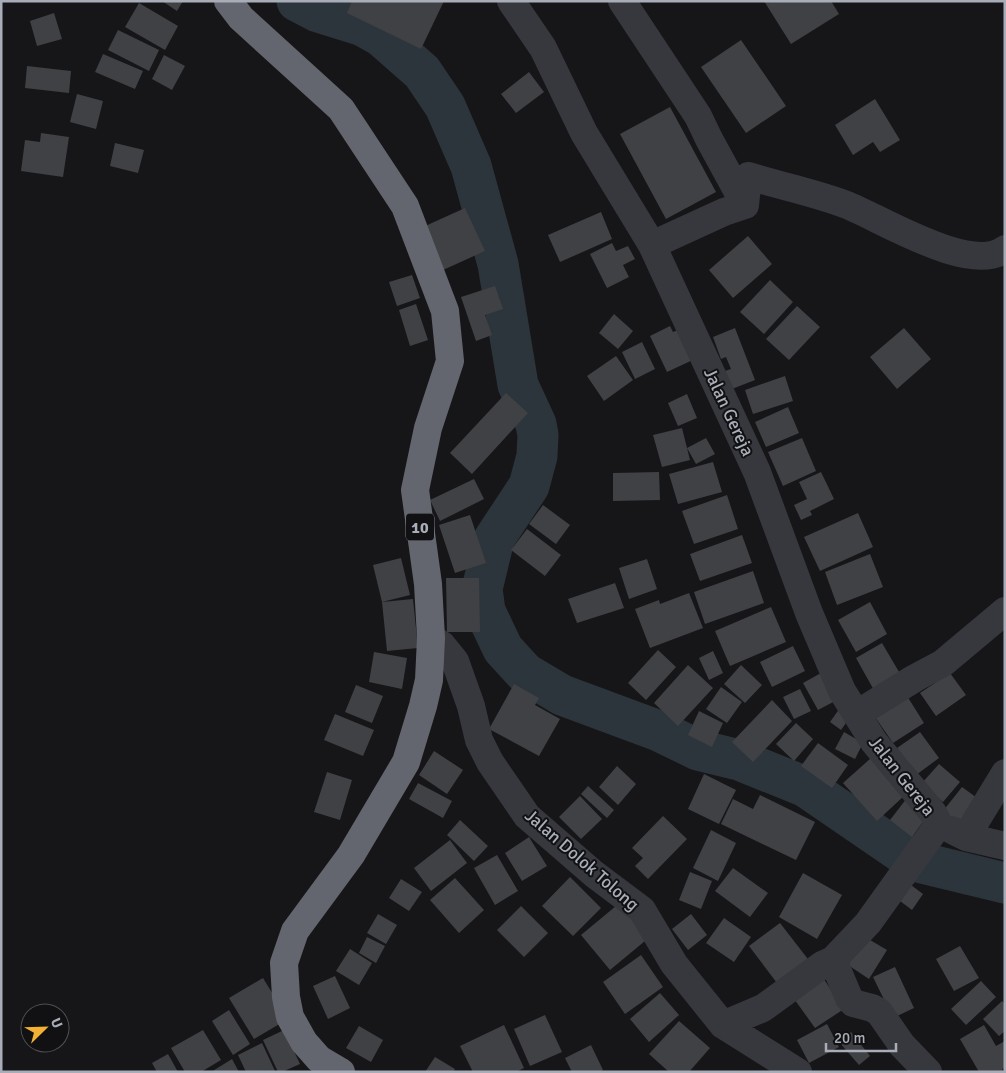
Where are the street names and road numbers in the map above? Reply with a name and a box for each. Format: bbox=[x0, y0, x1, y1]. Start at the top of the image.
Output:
street label: Jalan Gereja bbox=[699, 364, 759, 460]
road number: 10 bbox=[406, 514, 434, 540]
street label: Jalan Gereja bbox=[864, 732, 940, 820]
street label: Jalan Dolok Tolong bbox=[520, 804, 644, 916]

